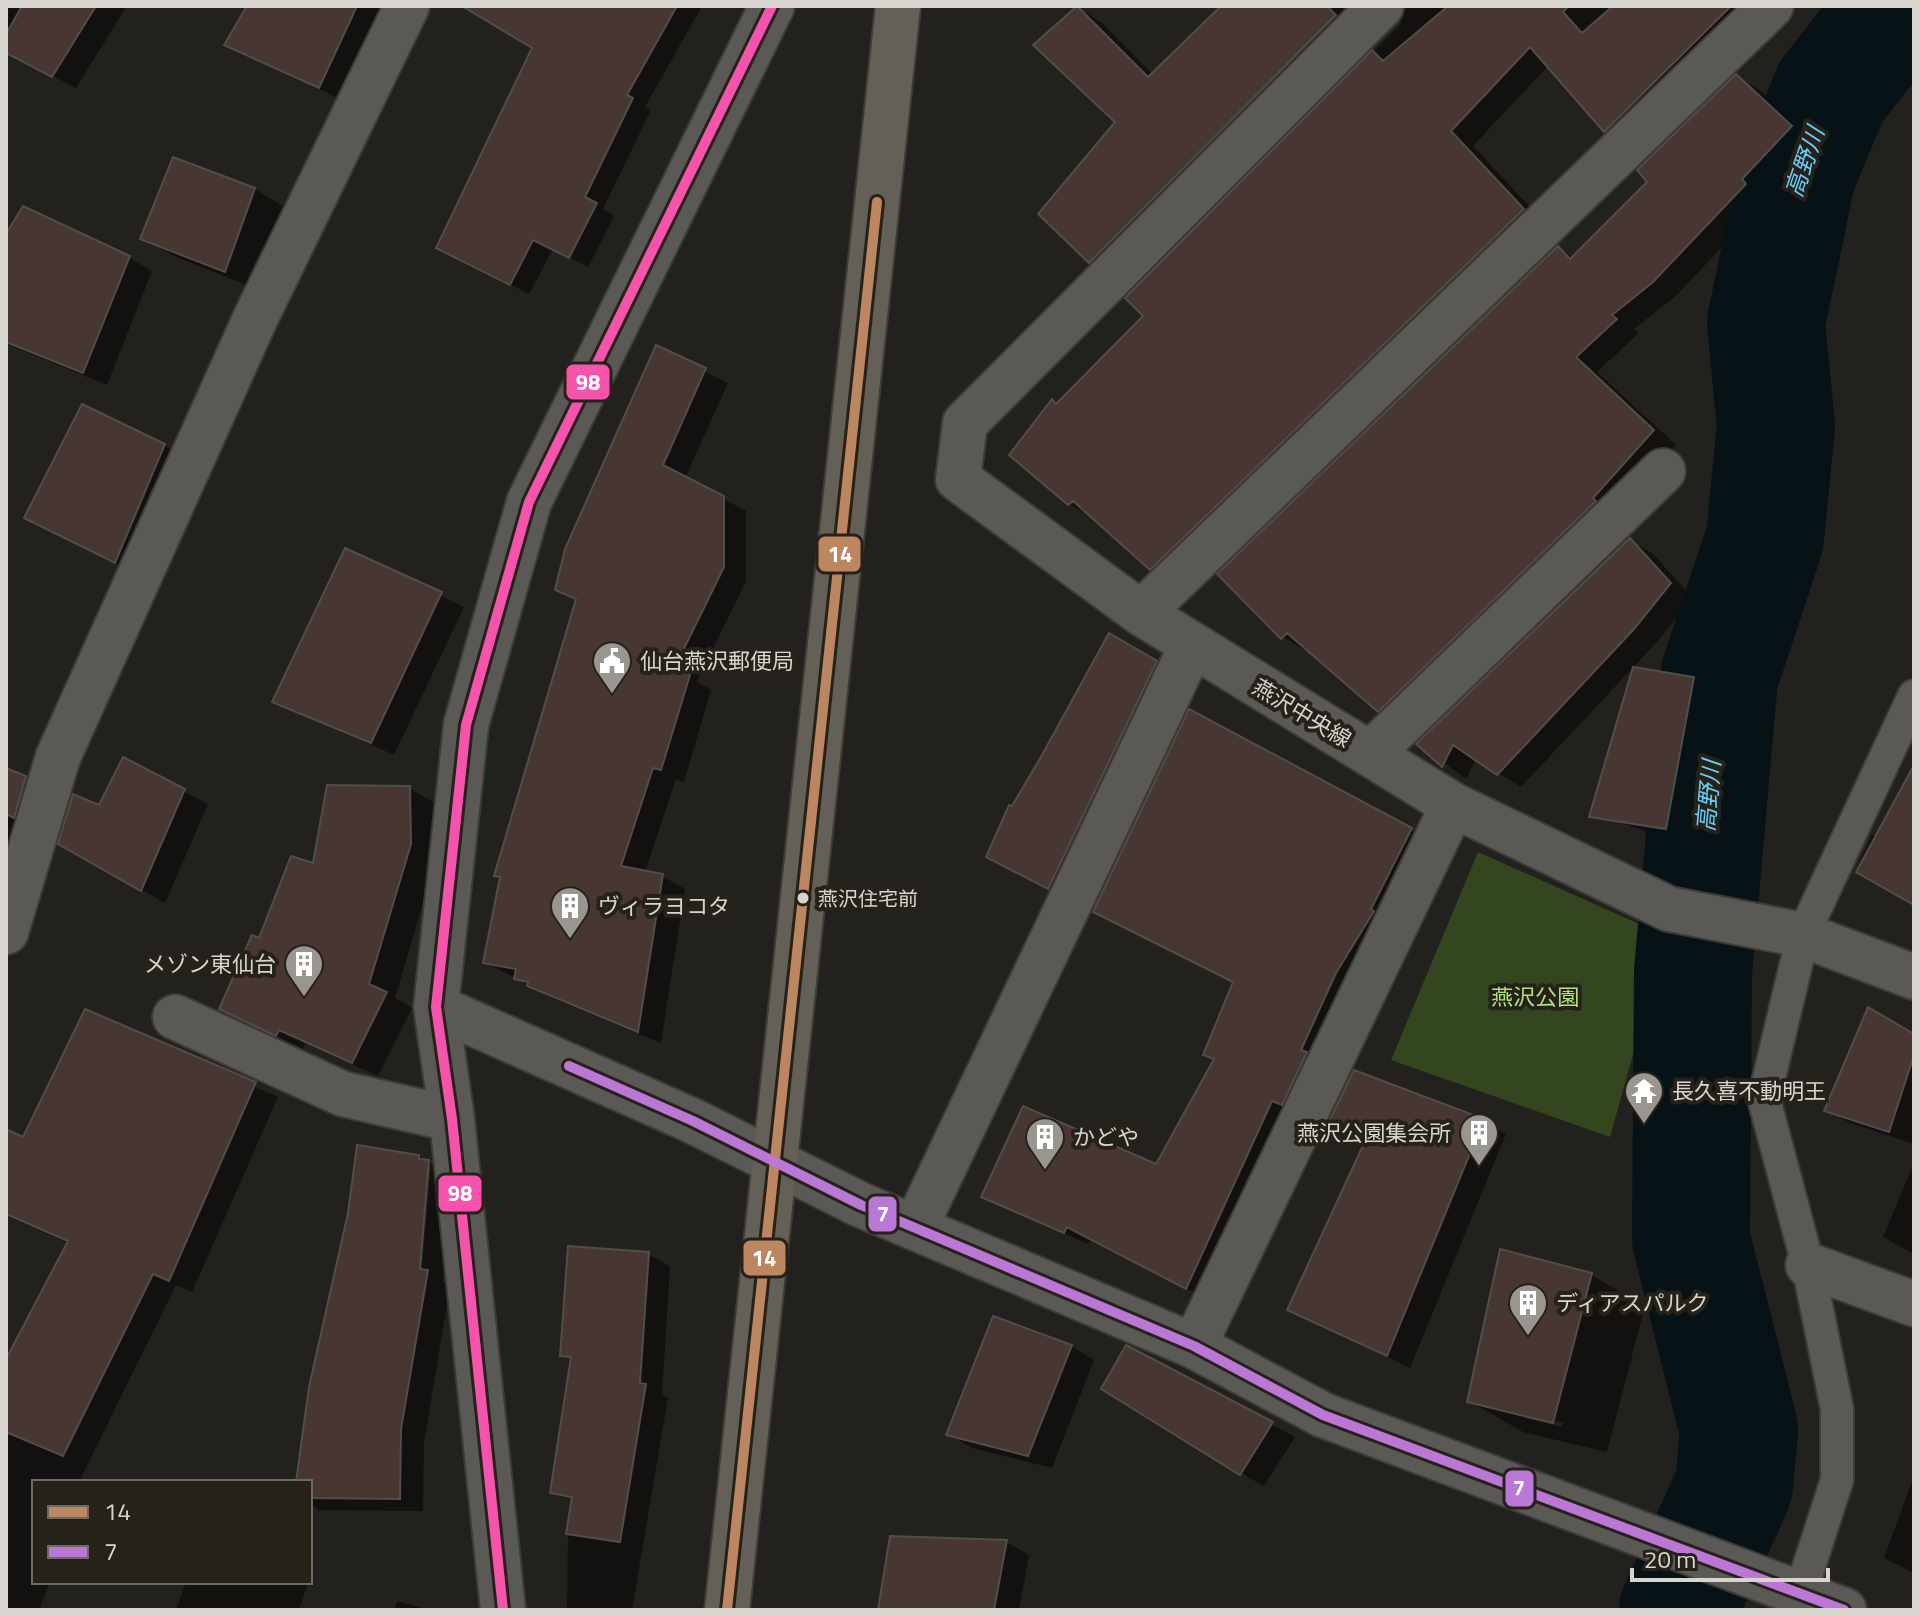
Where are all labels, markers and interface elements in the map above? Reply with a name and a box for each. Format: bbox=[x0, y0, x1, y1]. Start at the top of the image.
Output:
water label: 高野川 bbox=[1775, 119, 1834, 202]
line badge: 98 bbox=[565, 363, 611, 401]
text: 98 bbox=[576, 365, 600, 399]
line badge: 14 bbox=[817, 535, 862, 573]
text: 14 bbox=[828, 537, 852, 571]
public building icon: 仙台燕沢郵便局 bbox=[591, 640, 633, 695]
place label: 仙台燕沢郵便局 bbox=[640, 644, 794, 678]
street label: 燕沢中央線 bbox=[1246, 670, 1358, 756]
water label: 高野川 bbox=[1687, 755, 1729, 833]
place label: 燕沢住宅前 bbox=[818, 883, 918, 914]
building icon: ヴィラヨコタ bbox=[549, 885, 591, 940]
place label: ヴィラヨコタ bbox=[598, 889, 730, 923]
marker: 燕沢住宅前 bbox=[795, 890, 811, 906]
building icon: メゾン東仙台 bbox=[283, 943, 325, 998]
place label: メゾン東仙台 bbox=[144, 947, 276, 981]
park label: 燕沢公園 bbox=[1491, 980, 1579, 1014]
temple icon: 長久喜不動明王 bbox=[1623, 1070, 1665, 1125]
place label: 長久喜不動明王 bbox=[1672, 1074, 1826, 1108]
building icon: 燕沢公園集会所 bbox=[1458, 1112, 1500, 1167]
building icon: かどや bbox=[1024, 1116, 1066, 1171]
place label: 燕沢公園集会所 bbox=[1297, 1116, 1451, 1150]
place label: かどや bbox=[1073, 1120, 1139, 1154]
line badge: 98 bbox=[437, 1174, 483, 1213]
text: 98 bbox=[448, 1176, 472, 1210]
line badge: 7 bbox=[867, 1195, 898, 1233]
text: 7 bbox=[877, 1197, 889, 1231]
line badge: 14 bbox=[742, 1239, 787, 1277]
text: 14 bbox=[752, 1241, 776, 1275]
building icon: ディアスパルク bbox=[1507, 1282, 1549, 1337]
place label: ディアスパルク bbox=[1556, 1286, 1708, 1320]
line badge: 7 bbox=[1504, 1469, 1535, 1508]
text: 7 bbox=[1513, 1471, 1525, 1505]
legend bbox=[32, 1480, 312, 1584]
text: 14 bbox=[104, 1493, 131, 1529]
scale bar bbox=[1632, 1532, 1828, 1582]
text: 7 bbox=[104, 1533, 117, 1569]
text: 20 m bbox=[1644, 1541, 1696, 1577]

